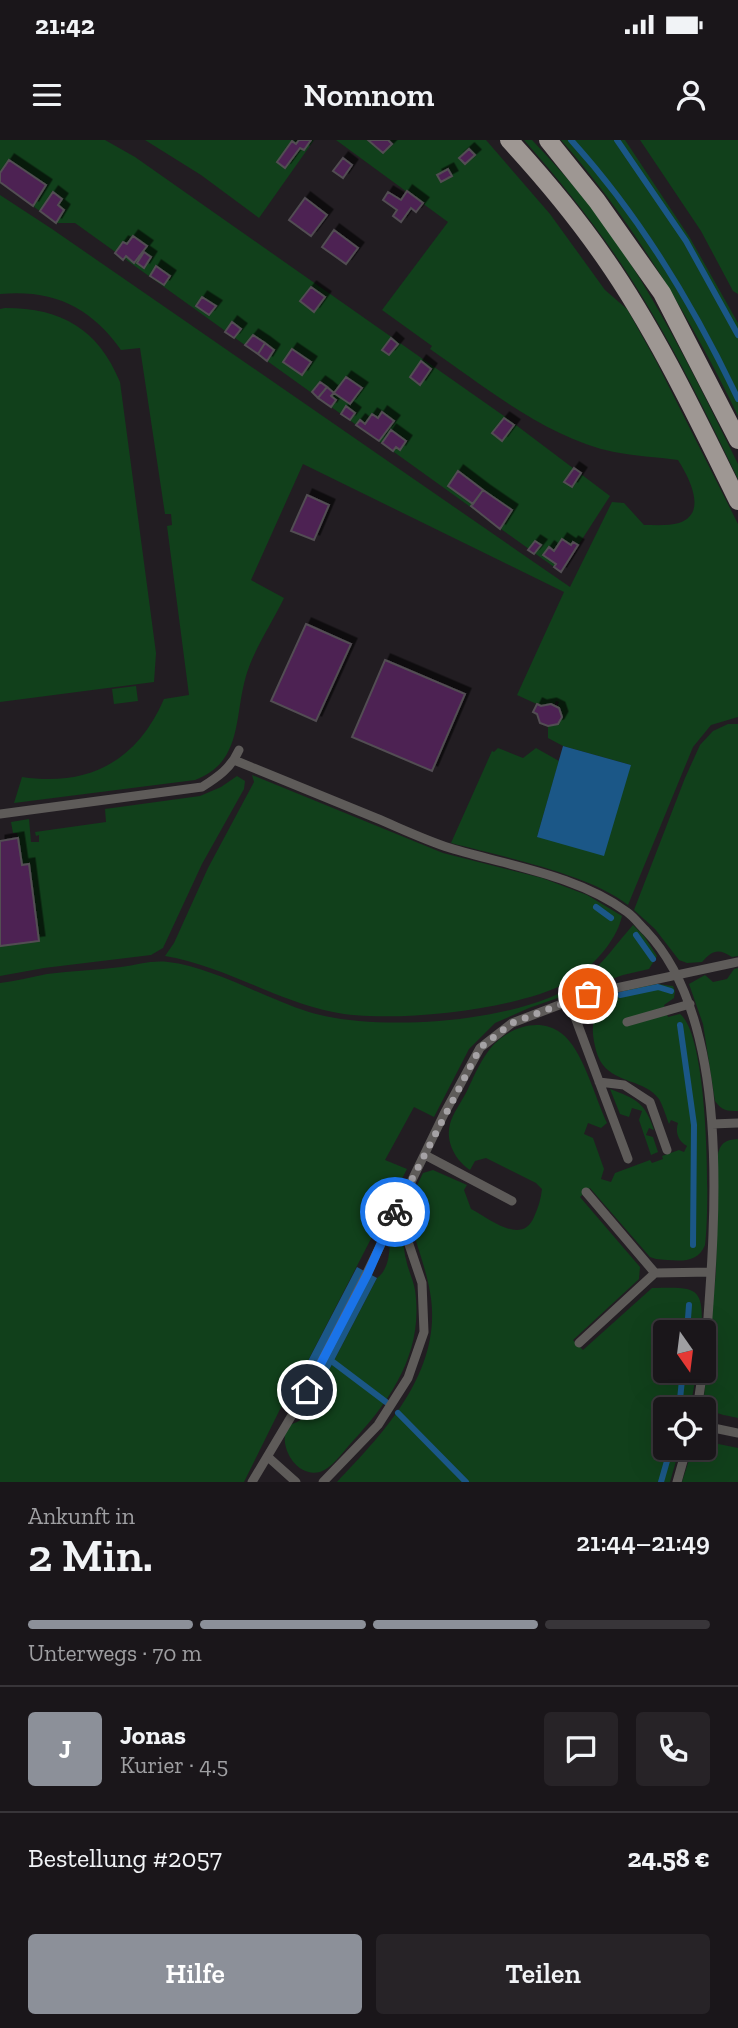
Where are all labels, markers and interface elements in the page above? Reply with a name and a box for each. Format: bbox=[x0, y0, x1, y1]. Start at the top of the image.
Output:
text: 21:42 bbox=[35, 9, 95, 41]
icon: menu bbox=[28, 76, 66, 114]
text: Nomnom bbox=[303, 76, 435, 114]
icon: person bbox=[672, 76, 710, 114]
pin bbox=[558, 964, 618, 1024]
icon: bag bbox=[569, 975, 607, 1013]
courier bbox=[360, 1177, 430, 1247]
icon: bike bbox=[376, 1193, 414, 1231]
north arrow bbox=[653, 1320, 716, 1382]
map controls bbox=[653, 1320, 716, 1460]
pin bbox=[277, 1360, 337, 1420]
icon: home bbox=[288, 1371, 326, 1409]
button: locate bbox=[653, 1397, 716, 1460]
text: Ankunft in bbox=[28, 1502, 135, 1530]
text: 21:44–21:49 bbox=[576, 1526, 710, 1558]
text: 2 Min. bbox=[28, 1528, 153, 1583]
text: Unterwegs · 70 m bbox=[28, 1639, 202, 1667]
button: chat bbox=[544, 1712, 618, 1786]
button: phone bbox=[636, 1712, 710, 1786]
text: Jonas bbox=[120, 1719, 186, 1751]
text: J bbox=[59, 1733, 71, 1765]
text: Kurier · 4.5 bbox=[120, 1751, 228, 1779]
text: Bestellung #2057 bbox=[28, 1842, 222, 1874]
text: 24.58 € bbox=[627, 1842, 710, 1874]
button: Hilfe bbox=[28, 1934, 362, 2014]
button: Teilen bbox=[376, 1934, 710, 2014]

